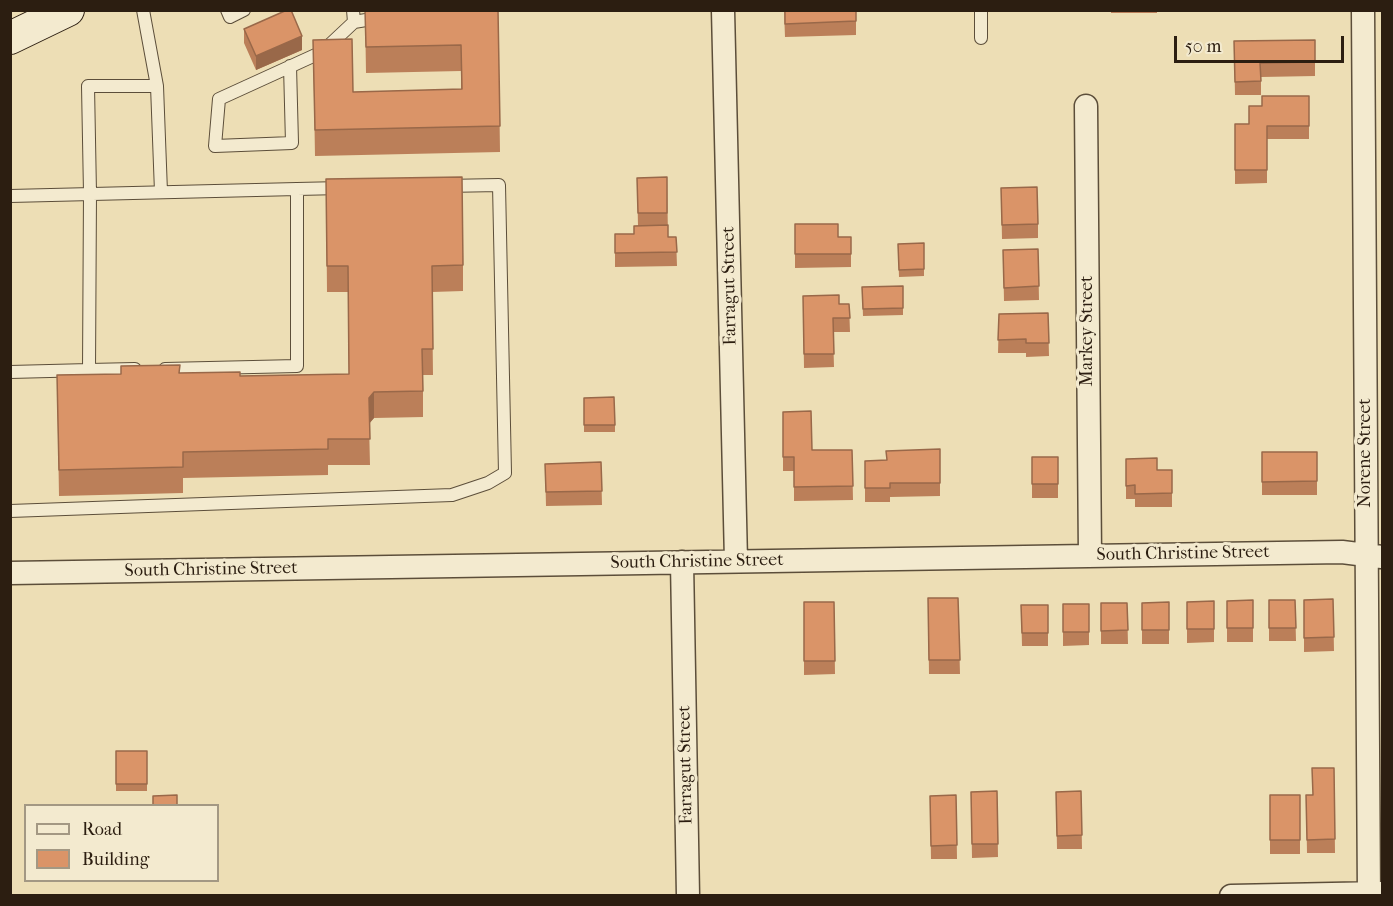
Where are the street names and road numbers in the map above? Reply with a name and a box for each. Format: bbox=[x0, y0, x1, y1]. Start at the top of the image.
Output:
street label: Farragut Street bbox=[718, 226, 742, 346]
street label: Markey Street bbox=[1077, 276, 1099, 386]
street label: Norene Street bbox=[1355, 398, 1377, 508]
street label: South Christine Street bbox=[1096, 542, 1270, 566]
street label: South Christine Street bbox=[610, 550, 784, 574]
street label: South Christine Street bbox=[124, 558, 298, 582]
street label: Farragut Street bbox=[674, 705, 698, 825]

